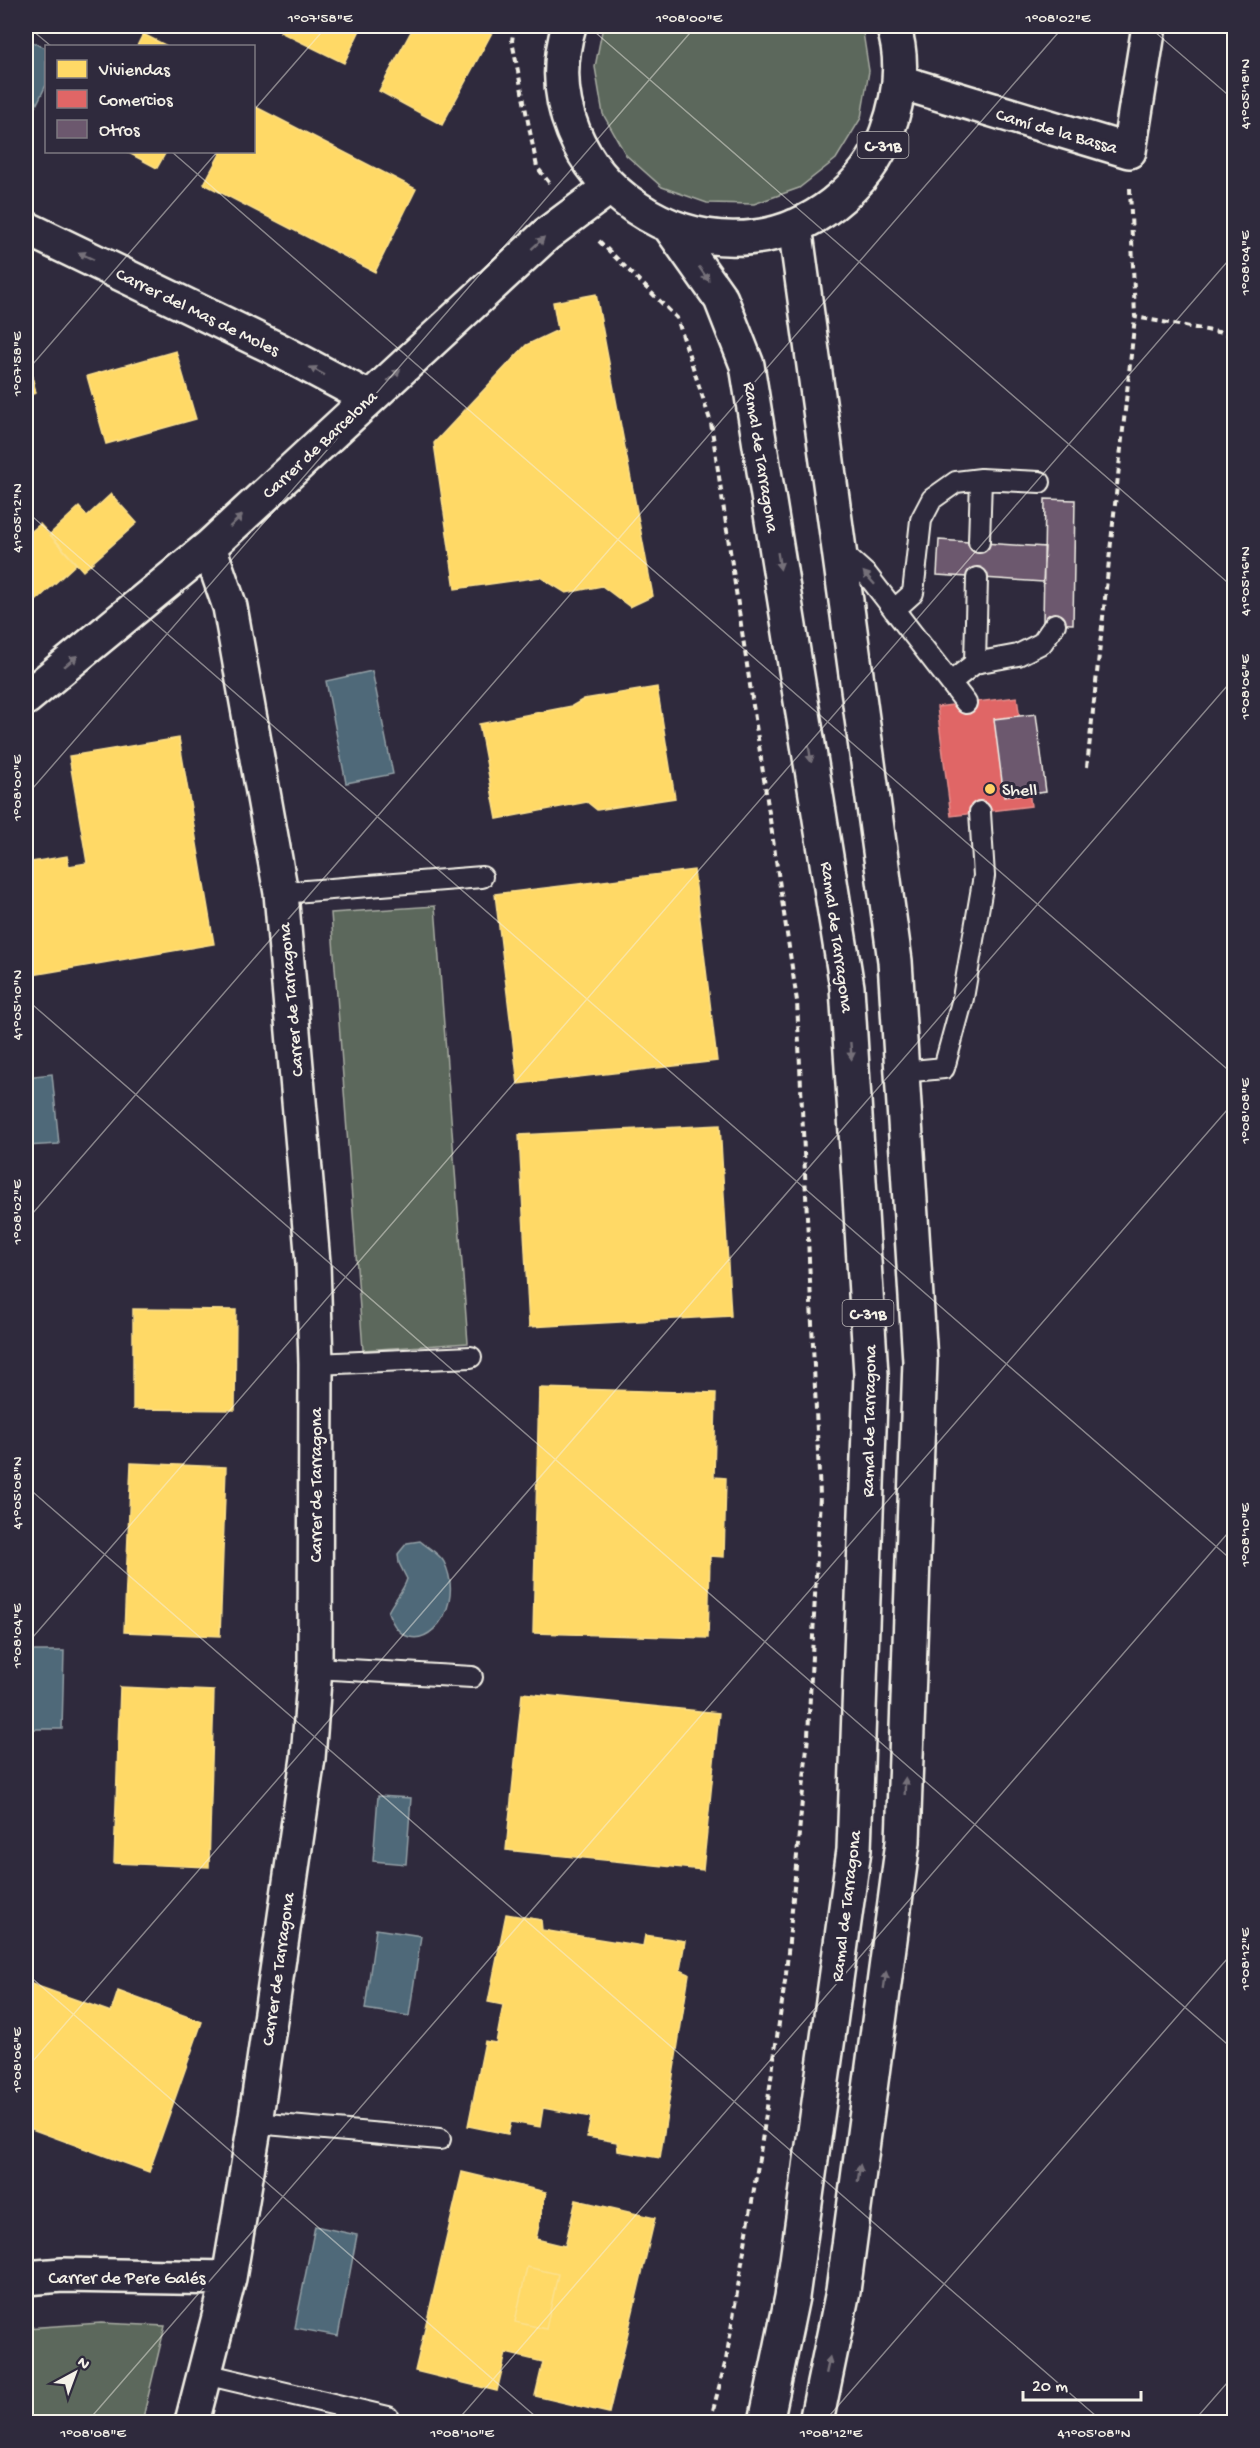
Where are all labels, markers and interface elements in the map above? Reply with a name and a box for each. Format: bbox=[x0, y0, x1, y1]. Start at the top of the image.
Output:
text: 1°07'58"E bbox=[287, 10, 353, 28]
text: 1°08'00"E bbox=[655, 10, 723, 28]
text: 1°08'02"E bbox=[1025, 10, 1091, 28]
legend bbox=[45, 45, 255, 153]
text: 41°05'18"N bbox=[1237, 59, 1255, 129]
text: Viviendas bbox=[98, 61, 171, 82]
text: Comercios bbox=[99, 91, 174, 112]
street label: Camí de la Bassa bbox=[993, 105, 1120, 160]
text: Otros bbox=[99, 121, 141, 142]
road number: C-31B bbox=[858, 132, 908, 158]
text: 1°08'04"E bbox=[1237, 230, 1255, 296]
one-way arrow bbox=[530, 236, 544, 250]
one-way arrow bbox=[77, 252, 95, 262]
street label: Carrer del Mas de Moles bbox=[112, 264, 283, 363]
one-way arrow bbox=[698, 266, 710, 282]
text: 1°07'58"E bbox=[9, 331, 27, 397]
one-way arrow bbox=[308, 366, 325, 376]
one-way arrow bbox=[387, 368, 402, 382]
street label: Ramal de Tarragona bbox=[737, 381, 782, 535]
street label: Carrer de Barcelona bbox=[259, 387, 383, 504]
text: 41°05'12"N bbox=[9, 483, 27, 553]
one-way arrow bbox=[228, 515, 242, 529]
text: 41°05'16"N bbox=[1237, 546, 1255, 616]
one-way arrow bbox=[775, 552, 784, 571]
one-way arrow bbox=[862, 571, 876, 586]
one-way arrow bbox=[63, 654, 79, 667]
text: 1°08'06"E bbox=[1237, 654, 1255, 721]
one-way arrow bbox=[806, 744, 815, 763]
text: 1°08'00"E bbox=[9, 754, 27, 822]
place label: Shell bbox=[1002, 781, 1037, 802]
marker: Shell bbox=[983, 782, 997, 796]
street label: Ramal de Tarragona bbox=[815, 860, 857, 1015]
street label: Carrer de Tarragona bbox=[275, 921, 310, 1078]
text: 41°05'10"N bbox=[9, 969, 27, 1040]
one-way arrow bbox=[847, 1041, 856, 1060]
text: 1°08'08"E bbox=[1237, 1078, 1255, 1145]
text: 1°08'02"E bbox=[9, 1179, 27, 1245]
road number: C-31B bbox=[842, 1300, 894, 1326]
street label: Ramal de Tarragona bbox=[859, 1344, 882, 1497]
street label: Carrer de Tarragona bbox=[307, 1407, 328, 1562]
text: 41°05'08"N bbox=[9, 1456, 27, 1529]
text: 1°08'10"E bbox=[1237, 1503, 1255, 1568]
text: 1°08'04"E bbox=[9, 1603, 27, 1669]
one-way arrow bbox=[901, 1776, 910, 1795]
street label: Ramal de Tarragona bbox=[828, 1828, 867, 1983]
street label: Carrer de Tarragona bbox=[258, 1890, 301, 2047]
text: 1°08'12"E bbox=[1237, 1927, 1255, 1991]
one-way arrow bbox=[880, 1970, 890, 1989]
text: 1°08'06"E bbox=[9, 2027, 27, 2094]
one-way arrow bbox=[855, 2163, 864, 2182]
street label: Carrer de Pere Galés bbox=[49, 2269, 207, 2290]
north arrow bbox=[45, 2343, 105, 2403]
text: N bbox=[72, 2354, 93, 2375]
one-way arrow bbox=[824, 2356, 833, 2375]
scale bar bbox=[1023, 2364, 1142, 2402]
text: 20 m bbox=[1032, 2377, 1068, 2398]
text: 1°08'08"E bbox=[59, 2425, 126, 2443]
text: 1°08'10"E bbox=[429, 2425, 494, 2443]
text: 1°08'12"E bbox=[799, 2425, 863, 2443]
text: 41°05'08"N bbox=[1058, 2425, 1131, 2443]

